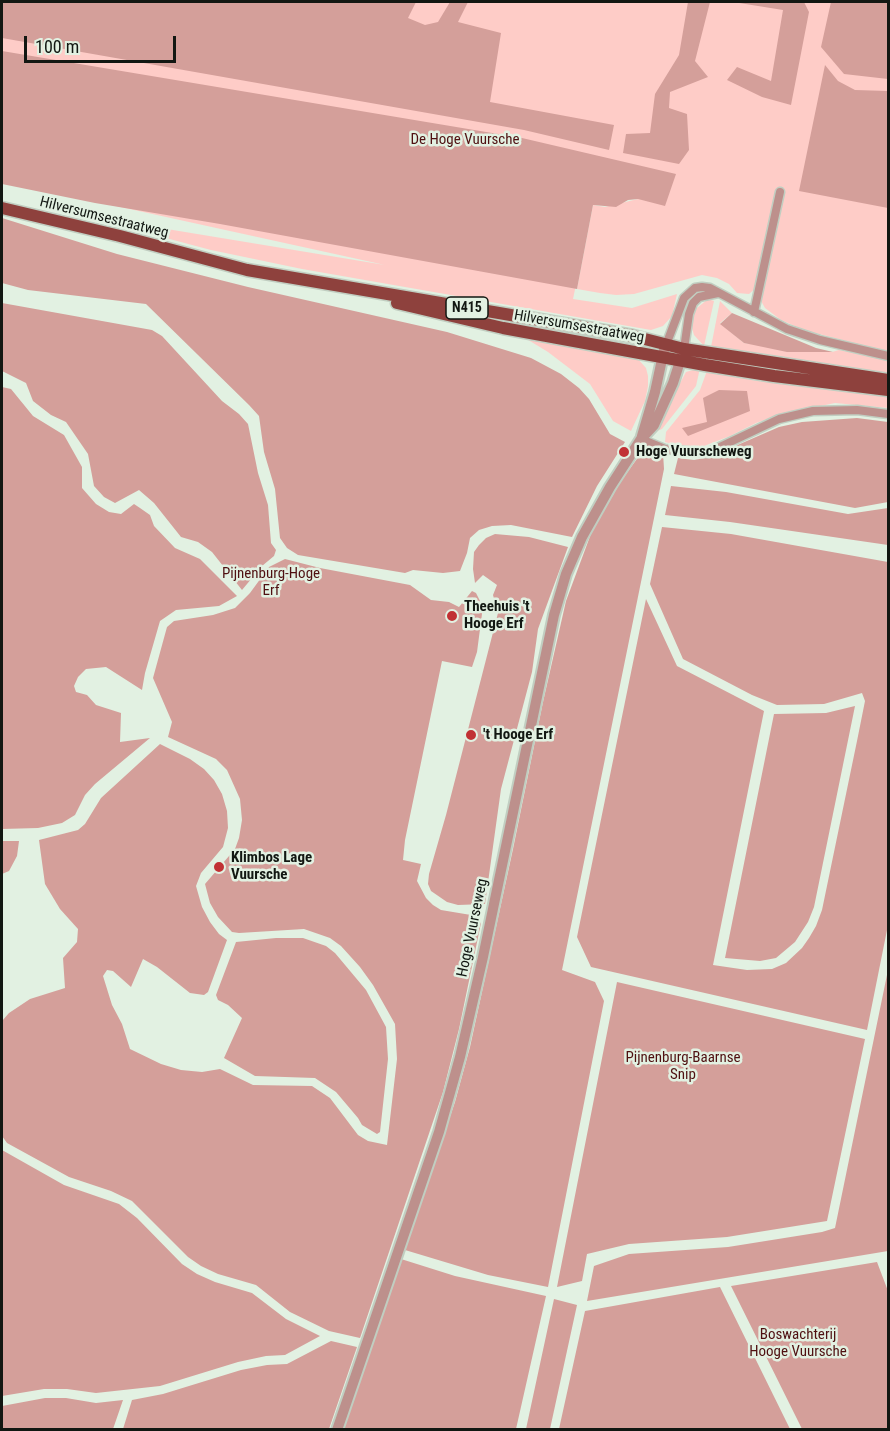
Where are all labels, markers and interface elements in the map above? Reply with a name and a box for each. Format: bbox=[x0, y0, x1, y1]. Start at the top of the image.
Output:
scale bar bbox=[27, 24, 178, 62]
text: 100 m bbox=[35, 36, 79, 57]
park label: De Hoge Vuursche bbox=[410, 131, 520, 149]
street label: Hilversumsestraatweg bbox=[38, 193, 170, 243]
road number: N415 bbox=[446, 297, 488, 319]
street label: Hilversumsestraatweg bbox=[512, 307, 646, 347]
place label: Hoge Vuurscheweg bbox=[636, 443, 752, 461]
marker: Hoge Vuurscheweg bbox=[617, 445, 631, 459]
park label: Pijnenburg-Hoge Erf bbox=[222, 565, 320, 600]
place label: Theehuis 't Hooge Erf bbox=[464, 598, 530, 633]
marker: Theehuis 't Hooge Erf bbox=[445, 609, 459, 623]
place label: 't Hooge Erf bbox=[483, 726, 553, 744]
marker: 't Hooge Erf bbox=[464, 728, 478, 742]
place label: Klimbos Lage Vuursche bbox=[231, 849, 312, 884]
marker: Klimbos Lage Vuursche bbox=[212, 860, 226, 874]
street label: Hoge Vuurseweg bbox=[454, 877, 492, 979]
park label: Pijnenburg-Baarnse Snip bbox=[625, 1049, 741, 1084]
park label: Boswachterij Hooge Vuursche bbox=[749, 1326, 847, 1361]

